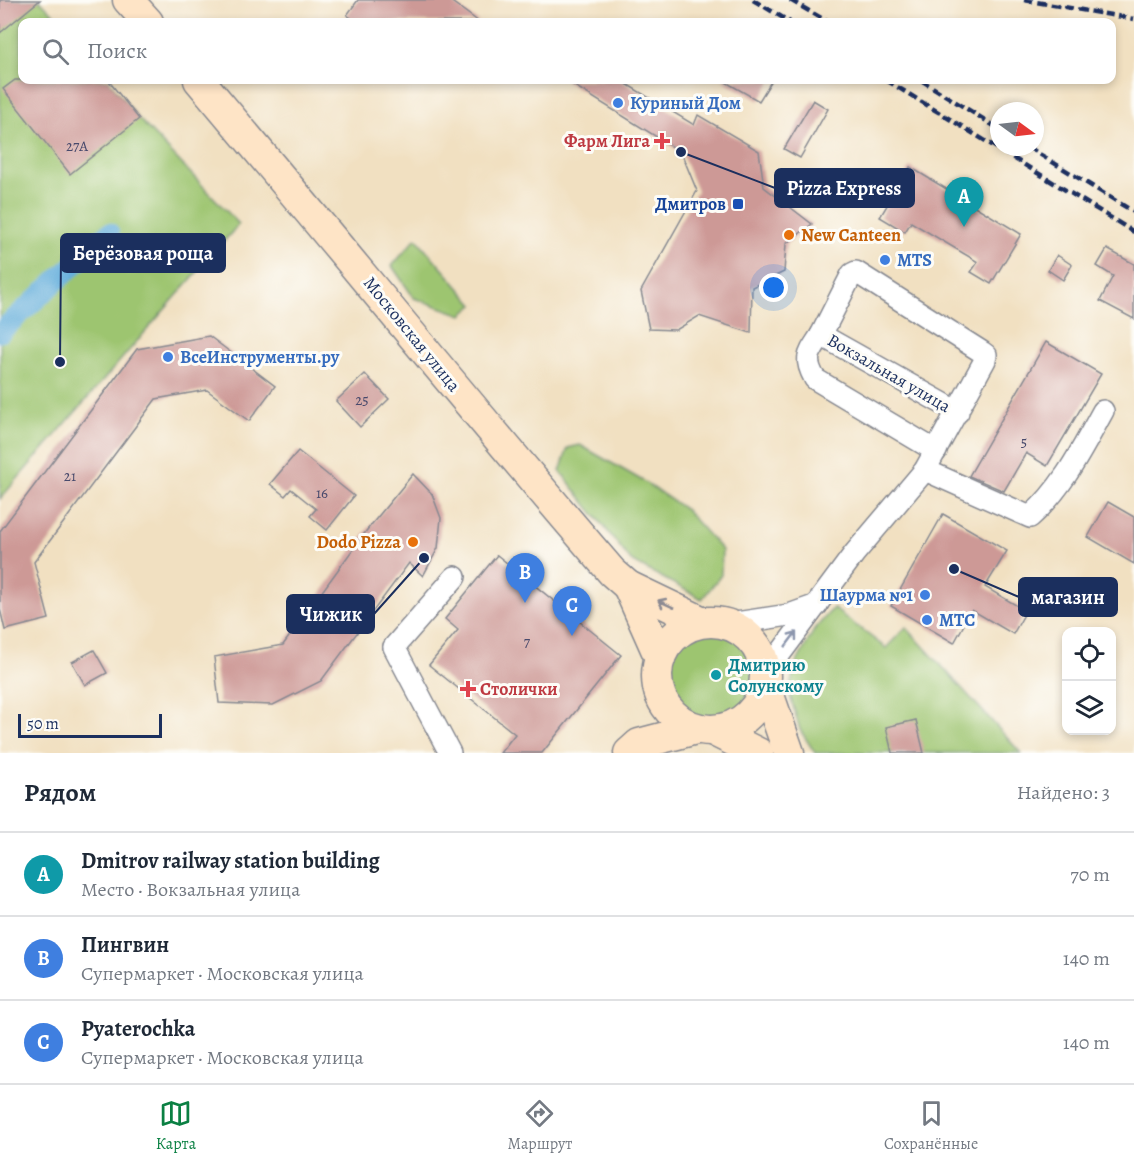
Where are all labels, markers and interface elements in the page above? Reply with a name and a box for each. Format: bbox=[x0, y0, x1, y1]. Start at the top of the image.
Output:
search box bbox=[18, 18, 1116, 84]
icon: search bbox=[39, 35, 72, 68]
text: Поиск bbox=[87, 36, 147, 66]
place label: Куриный Дом bbox=[630, 91, 741, 115]
marker: Куриный Дом bbox=[611, 96, 625, 110]
north arrow bbox=[990, 102, 1044, 156]
place label: Фарм Лига bbox=[564, 129, 650, 153]
marker: Фарм Лига bbox=[655, 134, 669, 148]
house number: 27А bbox=[66, 136, 88, 156]
callout: Pizza Express bbox=[775, 169, 914, 207]
text: Pizza Express bbox=[787, 175, 901, 202]
pin: A bbox=[944, 178, 984, 227]
place label: Дмитров bbox=[655, 192, 726, 216]
marker: Дмитров bbox=[731, 197, 745, 211]
place label: New Canteen bbox=[801, 223, 901, 247]
marker: New Canteen bbox=[782, 228, 796, 242]
callout: Берёзовая роща bbox=[61, 234, 225, 272]
text: Берёзовая роща bbox=[73, 240, 214, 267]
place label: MTS bbox=[897, 248, 932, 272]
marker: MTS bbox=[878, 253, 892, 267]
street label: Московская улица bbox=[358, 271, 466, 397]
your location bbox=[759, 273, 788, 302]
street label: Вокзальная улица bbox=[823, 328, 956, 418]
place label: ВсеИнструменты.ру bbox=[180, 345, 340, 369]
marker: ВсеИнструменты.ру bbox=[161, 350, 175, 364]
house number: 25 bbox=[355, 390, 369, 410]
house number: 5 bbox=[1021, 432, 1027, 452]
house number: 21 bbox=[64, 466, 76, 486]
house number: 16 bbox=[316, 483, 328, 503]
place label: Dodo Pizza bbox=[316, 530, 401, 554]
marker: Dodo Pizza bbox=[406, 535, 420, 549]
pin: B bbox=[506, 554, 544, 603]
callout: магазин bbox=[1019, 578, 1117, 616]
place label: Шаурма №1 bbox=[819, 583, 914, 607]
text: магазин bbox=[1031, 584, 1105, 611]
pin: C bbox=[552, 586, 592, 636]
marker: Шаурма №1 bbox=[918, 588, 932, 602]
callout: Чижик bbox=[287, 595, 374, 633]
one-way arrow bbox=[657, 598, 675, 610]
text: Чижик bbox=[300, 601, 363, 628]
place label: МТС bbox=[939, 608, 975, 632]
marker: МТС bbox=[920, 613, 934, 627]
map controls bbox=[1062, 627, 1116, 735]
button: locate bbox=[1062, 627, 1116, 681]
one-way arrow bbox=[785, 631, 798, 647]
house number: 7 bbox=[524, 632, 531, 652]
place label: Дмитрию Солунскому bbox=[728, 653, 824, 698]
marker: Дмитрию Солунскому bbox=[709, 668, 723, 682]
place label: Столички bbox=[480, 677, 558, 701]
button: layers bbox=[1062, 681, 1116, 735]
marker: Столички bbox=[461, 682, 475, 696]
scale bar bbox=[18, 711, 162, 738]
text: 50 m bbox=[27, 713, 59, 735]
text: Рядом bbox=[24, 775, 96, 810]
text: Найдено: 3 bbox=[1017, 779, 1110, 806]
text: Dmitrov railway station building bbox=[81, 846, 380, 876]
text: A bbox=[37, 861, 50, 888]
text: 70 m bbox=[1070, 861, 1110, 888]
text: Место · Вокзальная улица bbox=[81, 876, 300, 903]
text: Пингвин bbox=[81, 930, 169, 960]
text: B bbox=[37, 945, 50, 972]
text: 140 m bbox=[1063, 945, 1110, 972]
text: Супермаркет · Московская улица bbox=[81, 960, 364, 987]
text: Pyaterochka bbox=[81, 1014, 195, 1044]
text: C bbox=[37, 1029, 50, 1056]
text: 140 m bbox=[1063, 1029, 1110, 1056]
text: Супермаркет · Московская улица bbox=[81, 1044, 364, 1071]
tab: Карта bbox=[156, 1097, 196, 1155]
tab: Маршрут bbox=[508, 1097, 572, 1155]
tab: Сохранённые bbox=[884, 1097, 978, 1155]

